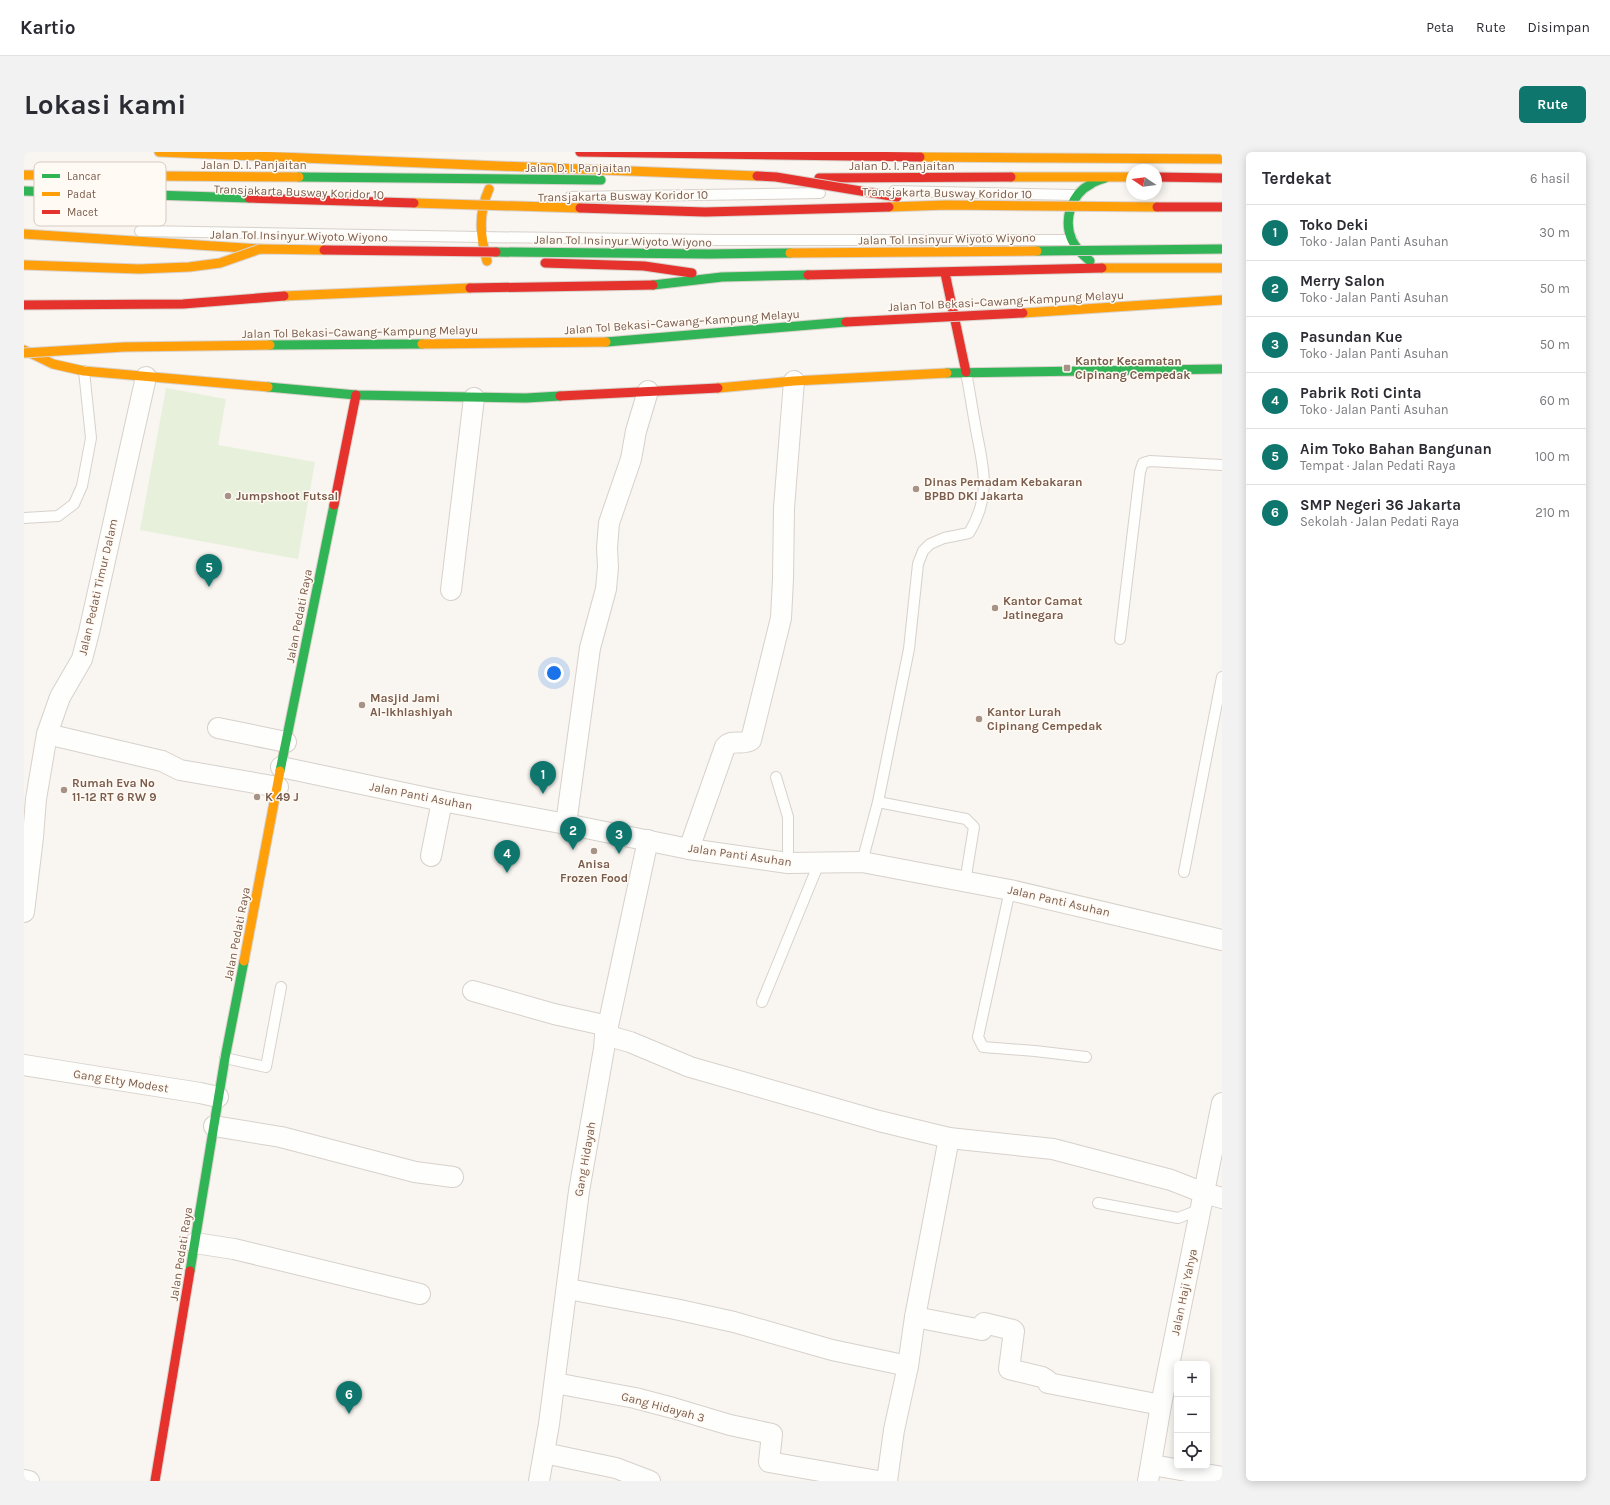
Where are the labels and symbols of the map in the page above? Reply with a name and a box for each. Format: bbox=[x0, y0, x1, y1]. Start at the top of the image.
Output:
street label: Jalan D. I. Panjaitan bbox=[201, 158, 307, 172]
street label: Jalan D. I. Panjaitan bbox=[849, 159, 955, 173]
street label: Jalan D. I. Panjaitan bbox=[525, 161, 631, 175]
legend bbox=[34, 162, 166, 226]
north arrow bbox=[1126, 164, 1162, 200]
text: Lancar bbox=[67, 170, 101, 183]
street label: Transjakarta Busway Koridor 10 bbox=[214, 182, 384, 202]
street label: Transjakarta Busway Koridor 10 bbox=[862, 185, 1032, 201]
text: Padat bbox=[67, 188, 96, 201]
street label: Transjakarta Busway Koridor 10 bbox=[538, 188, 708, 204]
text: Macet bbox=[67, 206, 98, 219]
street label: Jalan Tol Insinyur Wiyoto Wiyono bbox=[210, 227, 388, 245]
street label: Jalan Tol Insinyur Wiyoto Wiyono bbox=[858, 230, 1036, 248]
street label: Jalan Tol Insinyur Wiyoto Wiyono bbox=[534, 232, 712, 250]
street label: Jalan Tol Bekasi–Cawang–Kampung Melayu bbox=[888, 288, 1124, 314]
street label: Jalan Tol Bekasi–Cawang–Kampung Melayu bbox=[564, 307, 800, 337]
street label: Jalan Tol Bekasi–Cawang–Kampung Melayu bbox=[242, 323, 478, 341]
place label: Kantor Kecamatan Cipinang Cempedak bbox=[1075, 354, 1190, 382]
marker: Kantor Kecamatan Cipinang Cempedak bbox=[1062, 363, 1072, 373]
place label: Dinas Pemadam Kebakaran BPBD DKI Jakarta bbox=[924, 475, 1083, 503]
marker: Dinas Pemadam Kebakaran BPBD DKI Jakarta bbox=[911, 484, 921, 494]
place label: Jumpshoot Futsal bbox=[236, 489, 338, 503]
marker: Jumpshoot Futsal bbox=[223, 491, 233, 501]
street label: Jalan Pedati Timur Dalam bbox=[75, 517, 121, 657]
pin: 5 bbox=[196, 554, 222, 587]
street label: Jalan Pedati Raya bbox=[283, 568, 315, 664]
place label: Kantor Camat Jatinegara bbox=[1003, 594, 1083, 622]
marker: Kantor Camat Jatinegara bbox=[990, 603, 1000, 613]
your location bbox=[544, 663, 564, 683]
place label: Masjid Jami Al-Ikhlashiyah bbox=[370, 691, 453, 719]
marker: Masjid Jami Al-Ikhlashiyah bbox=[357, 700, 367, 710]
place label: Kantor Lurah Cipinang Cempedak bbox=[987, 705, 1102, 733]
marker: Kantor Lurah Cipinang Cempedak bbox=[974, 714, 984, 724]
pin: 1 bbox=[530, 761, 556, 794]
place label: Rumah Eva No 11-12 RT 6 RW 9 bbox=[72, 776, 157, 804]
street label: Jalan Panti Asuhan bbox=[368, 779, 474, 813]
marker: Rumah Eva No 11-12 RT 6 RW 9 bbox=[59, 785, 69, 795]
place label: K 49 J bbox=[265, 790, 299, 804]
marker: K 49 J bbox=[252, 792, 262, 802]
pin: 2 bbox=[560, 817, 586, 850]
pin: 3 bbox=[606, 821, 632, 854]
pin: 4 bbox=[494, 840, 520, 873]
street label: Jalan Panti Asuhan bbox=[687, 841, 793, 869]
marker: Anisa Frozen Food bbox=[589, 846, 599, 856]
place label: Anisa Frozen Food bbox=[560, 857, 628, 885]
street label: Jalan Panti Asuhan bbox=[1007, 882, 1111, 920]
street label: Jalan Pedati Raya bbox=[221, 886, 253, 982]
street label: Gang Etty Modest bbox=[72, 1067, 170, 1096]
street label: Gang Hidayah bbox=[572, 1120, 598, 1198]
street label: Jalan Pedati Raya bbox=[167, 1206, 195, 1302]
street label: Jalan Haji Yahya bbox=[1168, 1247, 1200, 1337]
pin: 6 bbox=[336, 1381, 362, 1414]
street label: Gang Hidayah 3 bbox=[620, 1389, 706, 1425]

